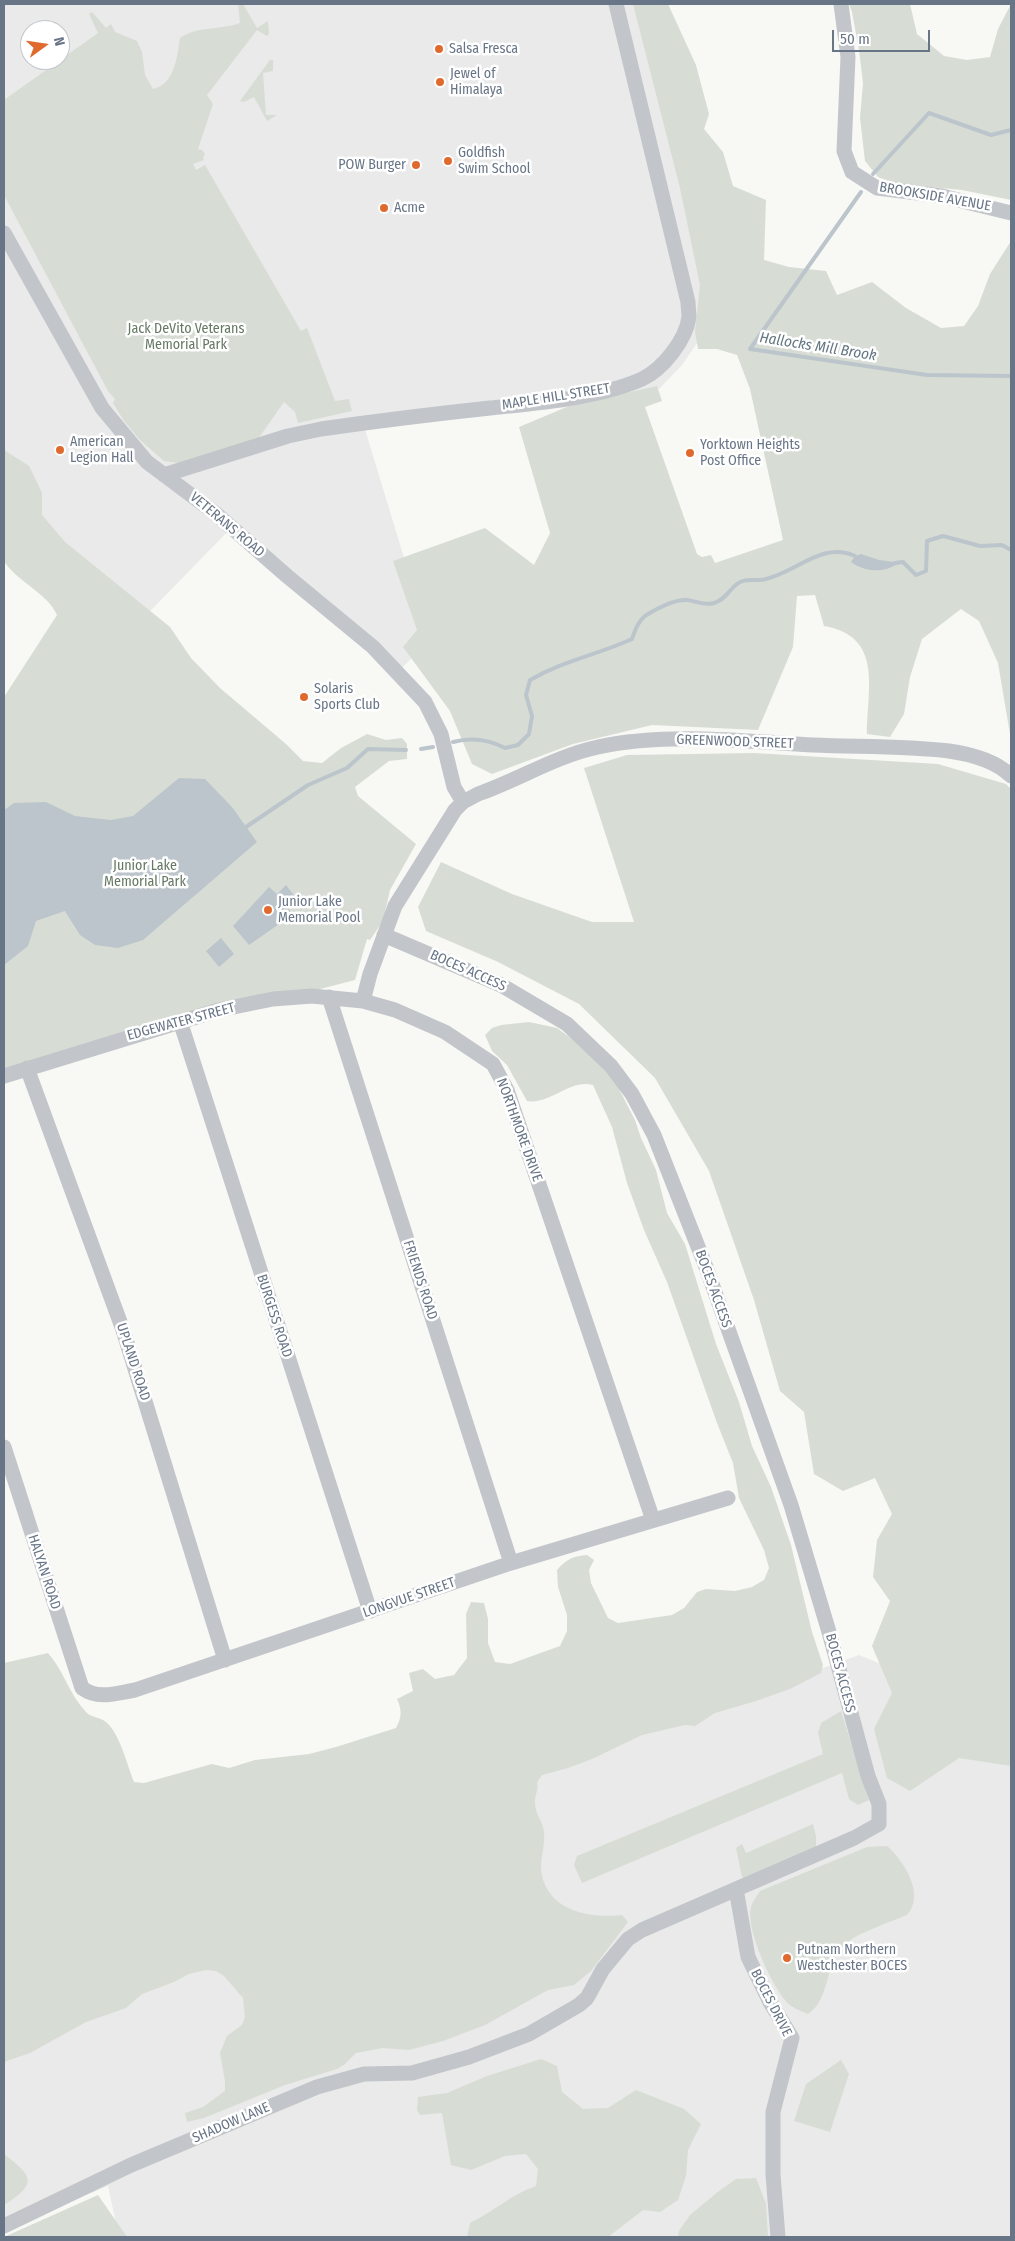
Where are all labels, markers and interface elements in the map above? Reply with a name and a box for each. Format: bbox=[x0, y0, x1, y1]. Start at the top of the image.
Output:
north arrow bbox=[20, 20, 70, 70]
scale bar bbox=[835, 20, 932, 52]
text: 50 m bbox=[840, 30, 870, 48]
text: N bbox=[50, 35, 68, 48]
place label: Salsa Fresca bbox=[449, 41, 518, 57]
marker: Salsa Fresca bbox=[433, 43, 445, 55]
place label: Jewel of Himalaya bbox=[450, 66, 503, 98]
marker: Jewel of Himalaya bbox=[434, 76, 446, 88]
place label: Goldfish Swim School bbox=[458, 145, 530, 178]
marker: Goldfish Swim School bbox=[442, 155, 454, 167]
place label: POW Burger bbox=[338, 157, 406, 173]
marker: POW Burger bbox=[410, 159, 422, 171]
street label: BROOKSIDE AVENUE bbox=[878, 179, 992, 215]
place label: Acme bbox=[394, 200, 425, 216]
marker: Acme bbox=[378, 202, 390, 214]
park label: Jack DeVito Veterans Memorial Park bbox=[128, 321, 244, 354]
water label: Hallocks Mill Brook bbox=[758, 329, 878, 365]
street label: MAPLE HILL STREET bbox=[501, 380, 611, 414]
place label: American Legion Hall bbox=[70, 434, 134, 467]
place label: Yorktown Heights Post Office bbox=[700, 437, 800, 470]
marker: American Legion Hall bbox=[54, 444, 66, 456]
marker: Yorktown Heights Post Office bbox=[684, 447, 696, 459]
street label: VETERANS ROAD bbox=[186, 489, 268, 561]
place label: Solaris Sports Club bbox=[314, 681, 380, 714]
marker: Solaris Sports Club bbox=[298, 691, 310, 703]
street label: GREENWOOD STREET bbox=[676, 732, 794, 752]
park label: Junior Lake Memorial Park bbox=[104, 858, 186, 890]
place label: Junior Lake Memorial Pool bbox=[278, 894, 360, 926]
marker: Junior Lake Memorial Pool bbox=[262, 904, 274, 916]
street label: BOCES ACCESS bbox=[427, 947, 509, 995]
street label: EDGEWATER STREET bbox=[125, 1000, 237, 1044]
street label: NORTHMORE DRIVE bbox=[492, 1076, 546, 1184]
street label: FRIENDS ROAD bbox=[399, 1238, 441, 1322]
street label: BOCES ACCESS bbox=[691, 1248, 735, 1330]
street label: BURGESS ROAD bbox=[253, 1272, 295, 1360]
street label: UPLAND ROAD bbox=[113, 1321, 153, 1403]
street label: HALYAN ROAD bbox=[24, 1532, 64, 1612]
street label: LONGVUE STREET bbox=[361, 1574, 457, 1622]
street label: BOCES ACCESS bbox=[821, 1631, 859, 1715]
place label: Putnam Northern Westchester BOCES bbox=[797, 1942, 907, 1974]
marker: Putnam Northern Westchester BOCES bbox=[781, 1952, 793, 1964]
street label: BOCES DRIVE bbox=[747, 1967, 795, 2039]
street label: SHADOW LANE bbox=[190, 2099, 272, 2147]

